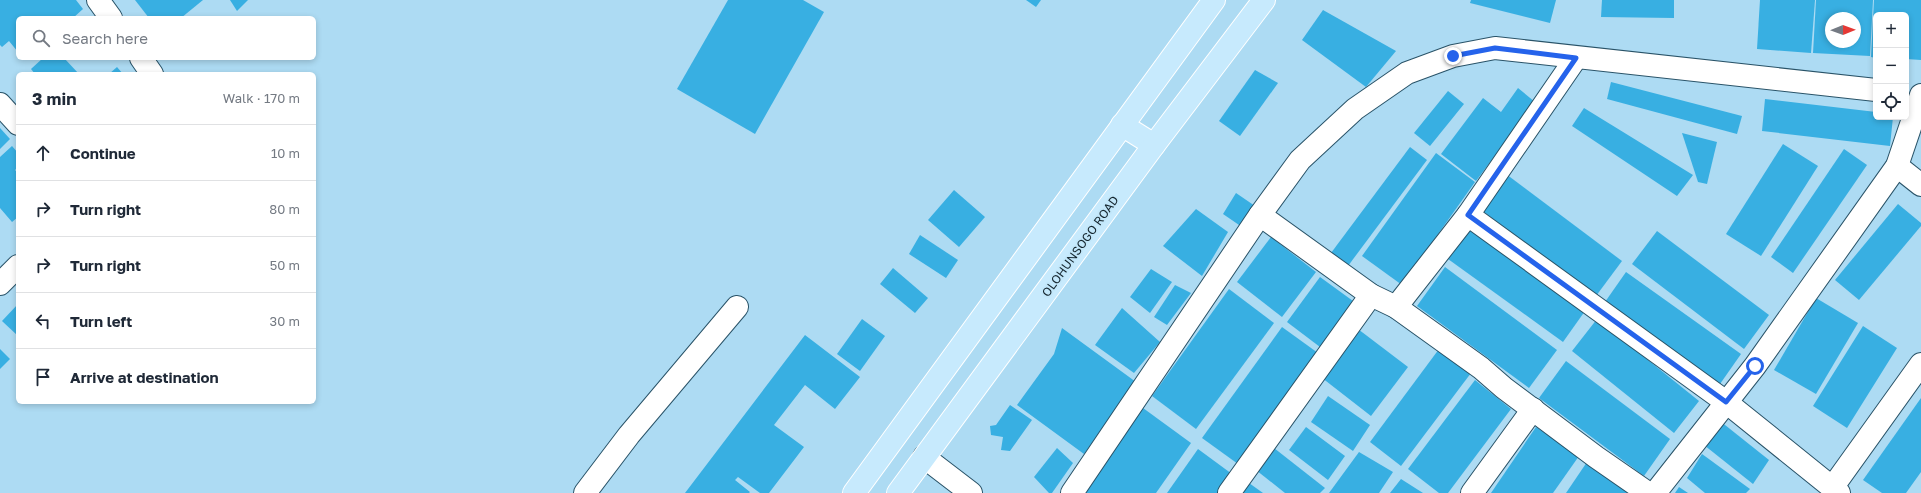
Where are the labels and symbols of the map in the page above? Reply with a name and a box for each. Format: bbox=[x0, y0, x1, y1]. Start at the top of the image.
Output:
north arrow bbox=[1825, 12, 1861, 48]
route end bbox=[1444, 47, 1462, 65]
street label: OLOHUNSOGO ROAD bbox=[1038, 193, 1122, 299]
route start bbox=[1746, 357, 1764, 375]

